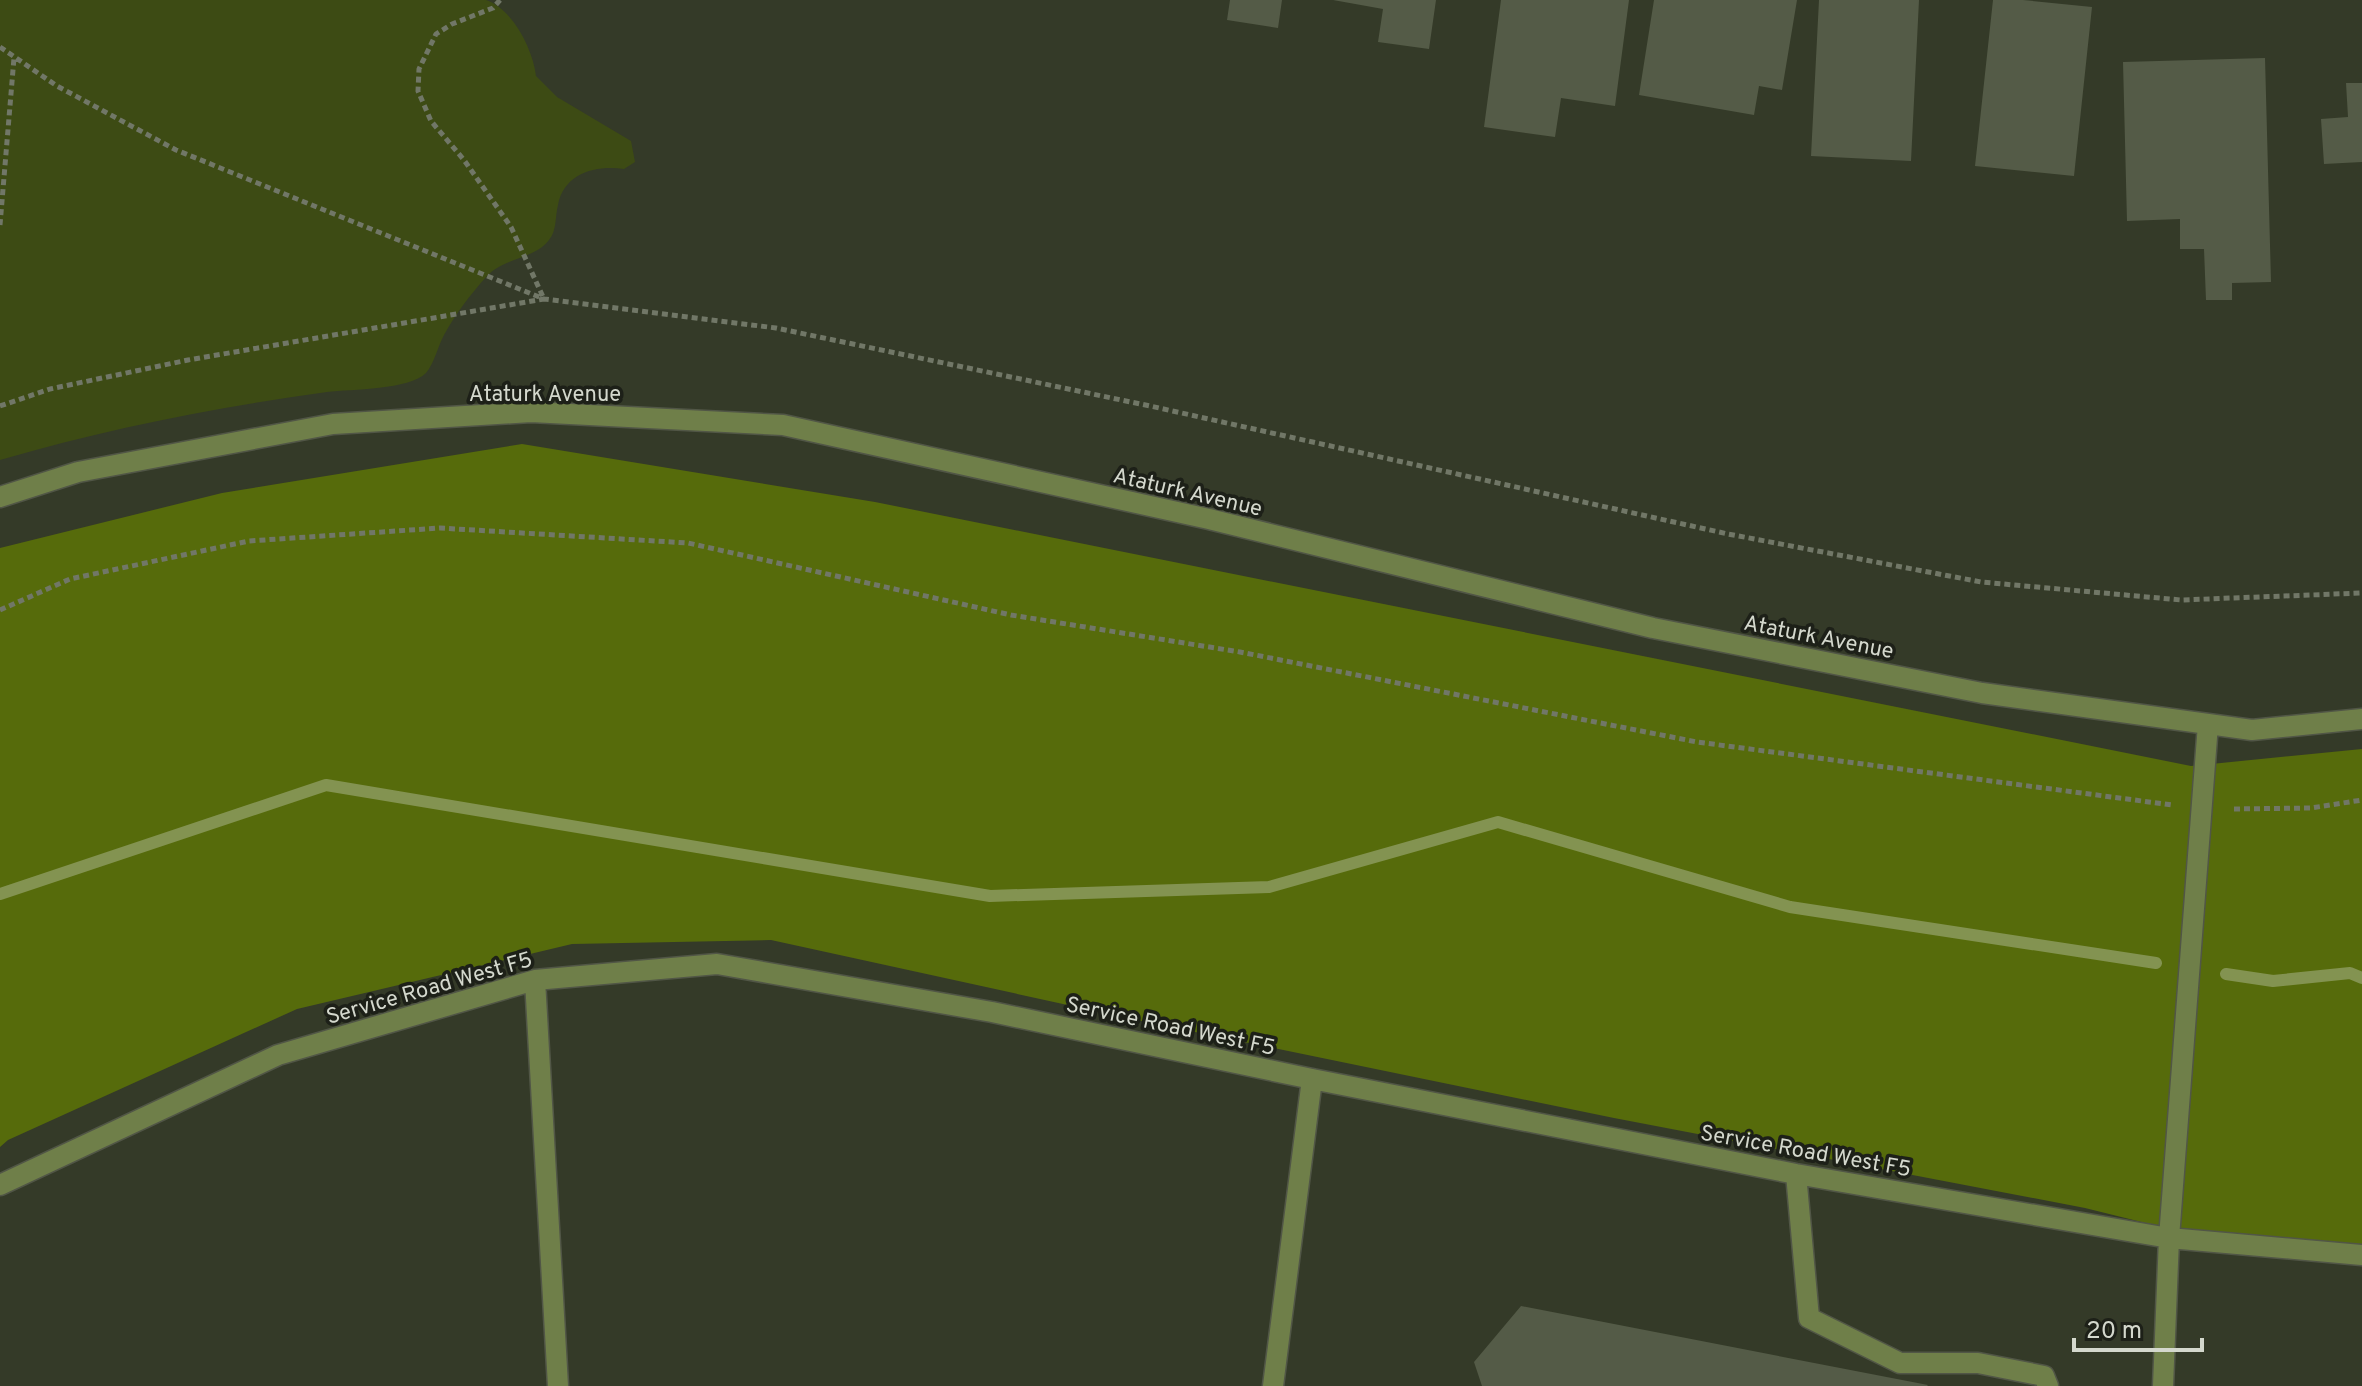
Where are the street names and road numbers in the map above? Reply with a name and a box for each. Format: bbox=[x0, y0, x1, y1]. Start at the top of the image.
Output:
street label: Ataturk Avenue bbox=[469, 382, 621, 409]
street label: Ataturk Avenue bbox=[1110, 463, 1265, 524]
street label: Ataturk Avenue bbox=[1741, 611, 1896, 666]
street label: Service Road West F5 bbox=[323, 947, 536, 1032]
street label: Service Road West F5 bbox=[1063, 992, 1278, 1063]
street label: Service Road West F5 bbox=[1698, 1121, 1913, 1184]

